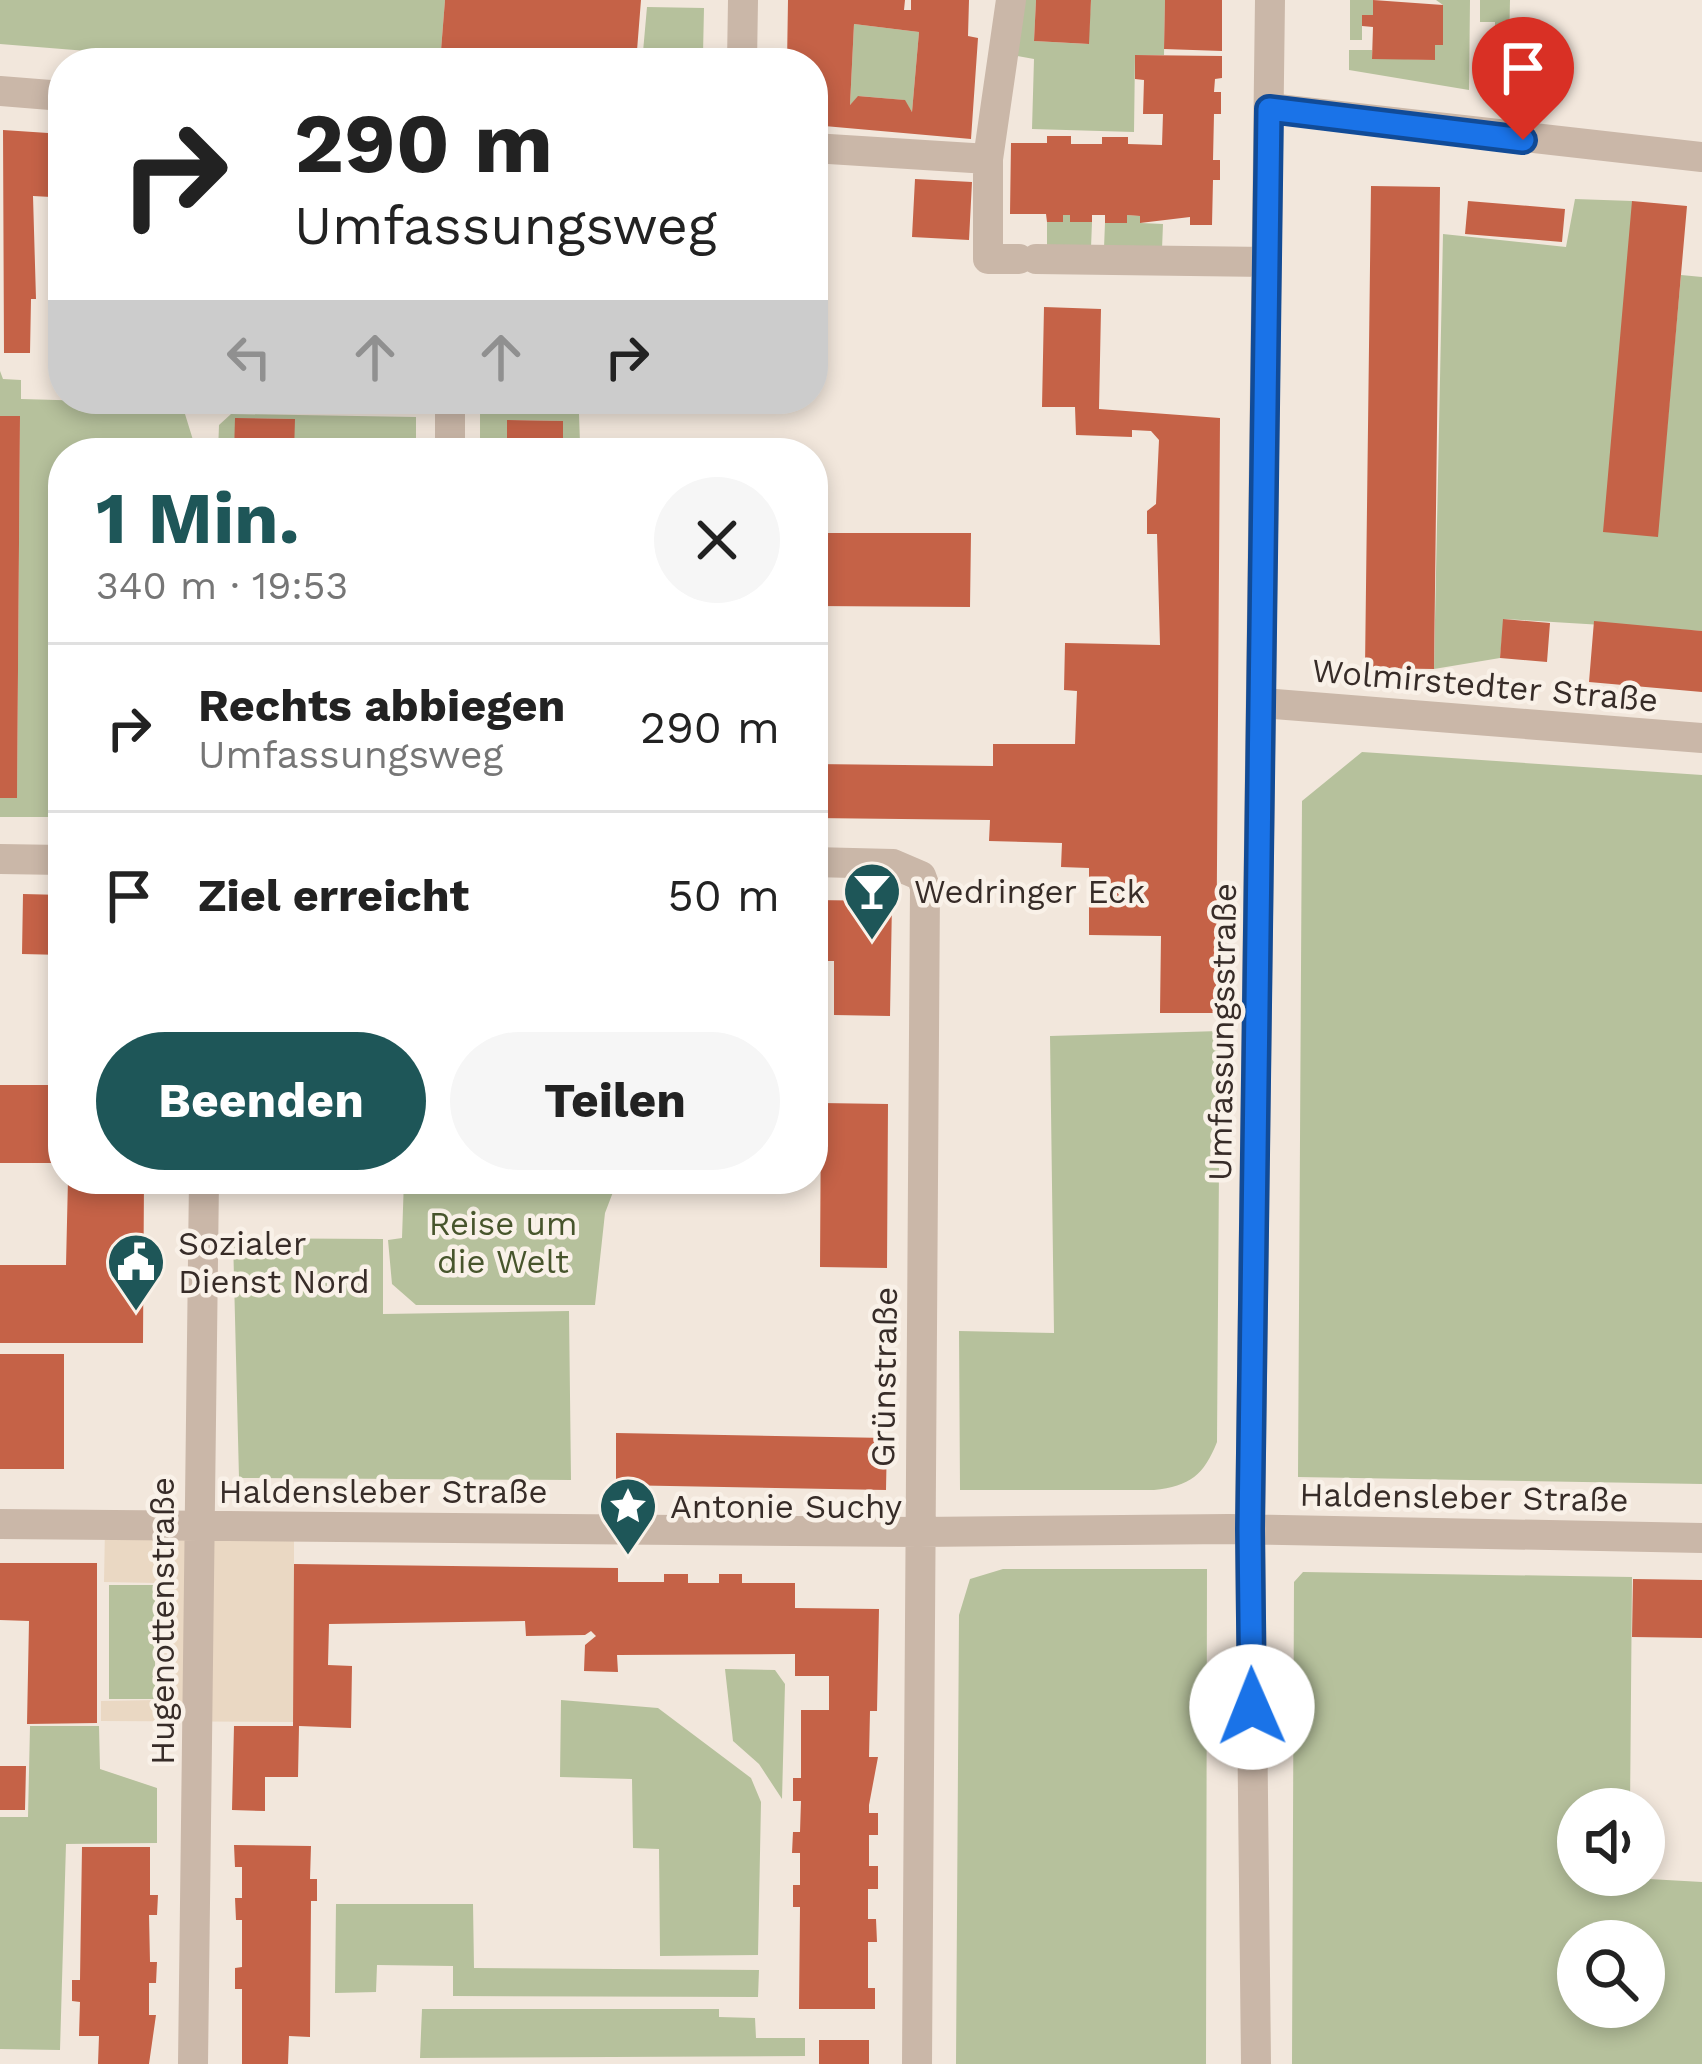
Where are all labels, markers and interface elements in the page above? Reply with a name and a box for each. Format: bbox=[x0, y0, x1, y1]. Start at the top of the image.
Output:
pin bbox=[1472, 17, 1574, 140]
icon: arrive bbox=[1490, 35, 1556, 101]
text: 290 m bbox=[294, 94, 553, 192]
icon: right bbox=[96, 96, 252, 252]
text: Umfassungsweg bbox=[294, 194, 717, 257]
icon: left bbox=[216, 324, 282, 390]
icon: ahead bbox=[342, 324, 408, 390]
icon: ahead bbox=[468, 324, 534, 390]
icon: right bbox=[594, 324, 660, 390]
text: 1 Min. bbox=[96, 476, 300, 560]
button: close bbox=[654, 477, 780, 603]
text: 340 m · 19:53 bbox=[96, 563, 348, 608]
street label: Wolmirstedter Straße bbox=[1310, 650, 1660, 720]
text: Rechts abbiegen bbox=[198, 679, 565, 732]
icon: right bbox=[96, 695, 162, 761]
text: 290 m bbox=[640, 701, 780, 754]
text: Umfassungsweg bbox=[198, 732, 503, 777]
bar icon: Wedringer Eck bbox=[841, 860, 903, 942]
icon: arrive bbox=[96, 863, 162, 929]
text: Ziel erreicht bbox=[198, 869, 469, 922]
text: 50 m bbox=[668, 869, 780, 922]
place label: Wedringer Eck bbox=[914, 872, 1145, 911]
street label: Umfassungsstraße bbox=[1200, 883, 1244, 1181]
button: Beenden bbox=[96, 1032, 426, 1170]
button: Teilen bbox=[450, 1032, 780, 1170]
park label: Reise um die Welt bbox=[429, 1204, 577, 1281]
place label: Sozialer Dienst Nord bbox=[178, 1224, 370, 1301]
public building icon: Sozialer Dienst Nord bbox=[105, 1231, 167, 1313]
street label: Grünstraße bbox=[863, 1286, 905, 1468]
street label: Haldensleber Straße bbox=[218, 1472, 548, 1511]
place icon: Antonie Suchy bbox=[597, 1475, 659, 1557]
street label: Haldensleber Straße bbox=[1299, 1475, 1629, 1519]
street label: Hugenottenstraße bbox=[143, 1477, 182, 1765]
place label: Antonie Suchy bbox=[670, 1487, 902, 1526]
position arrow bbox=[1189, 1644, 1315, 1770]
map controls bbox=[1557, 1788, 1665, 2028]
button: sound bbox=[1557, 1788, 1665, 1896]
button: search bbox=[1557, 1920, 1665, 2028]

